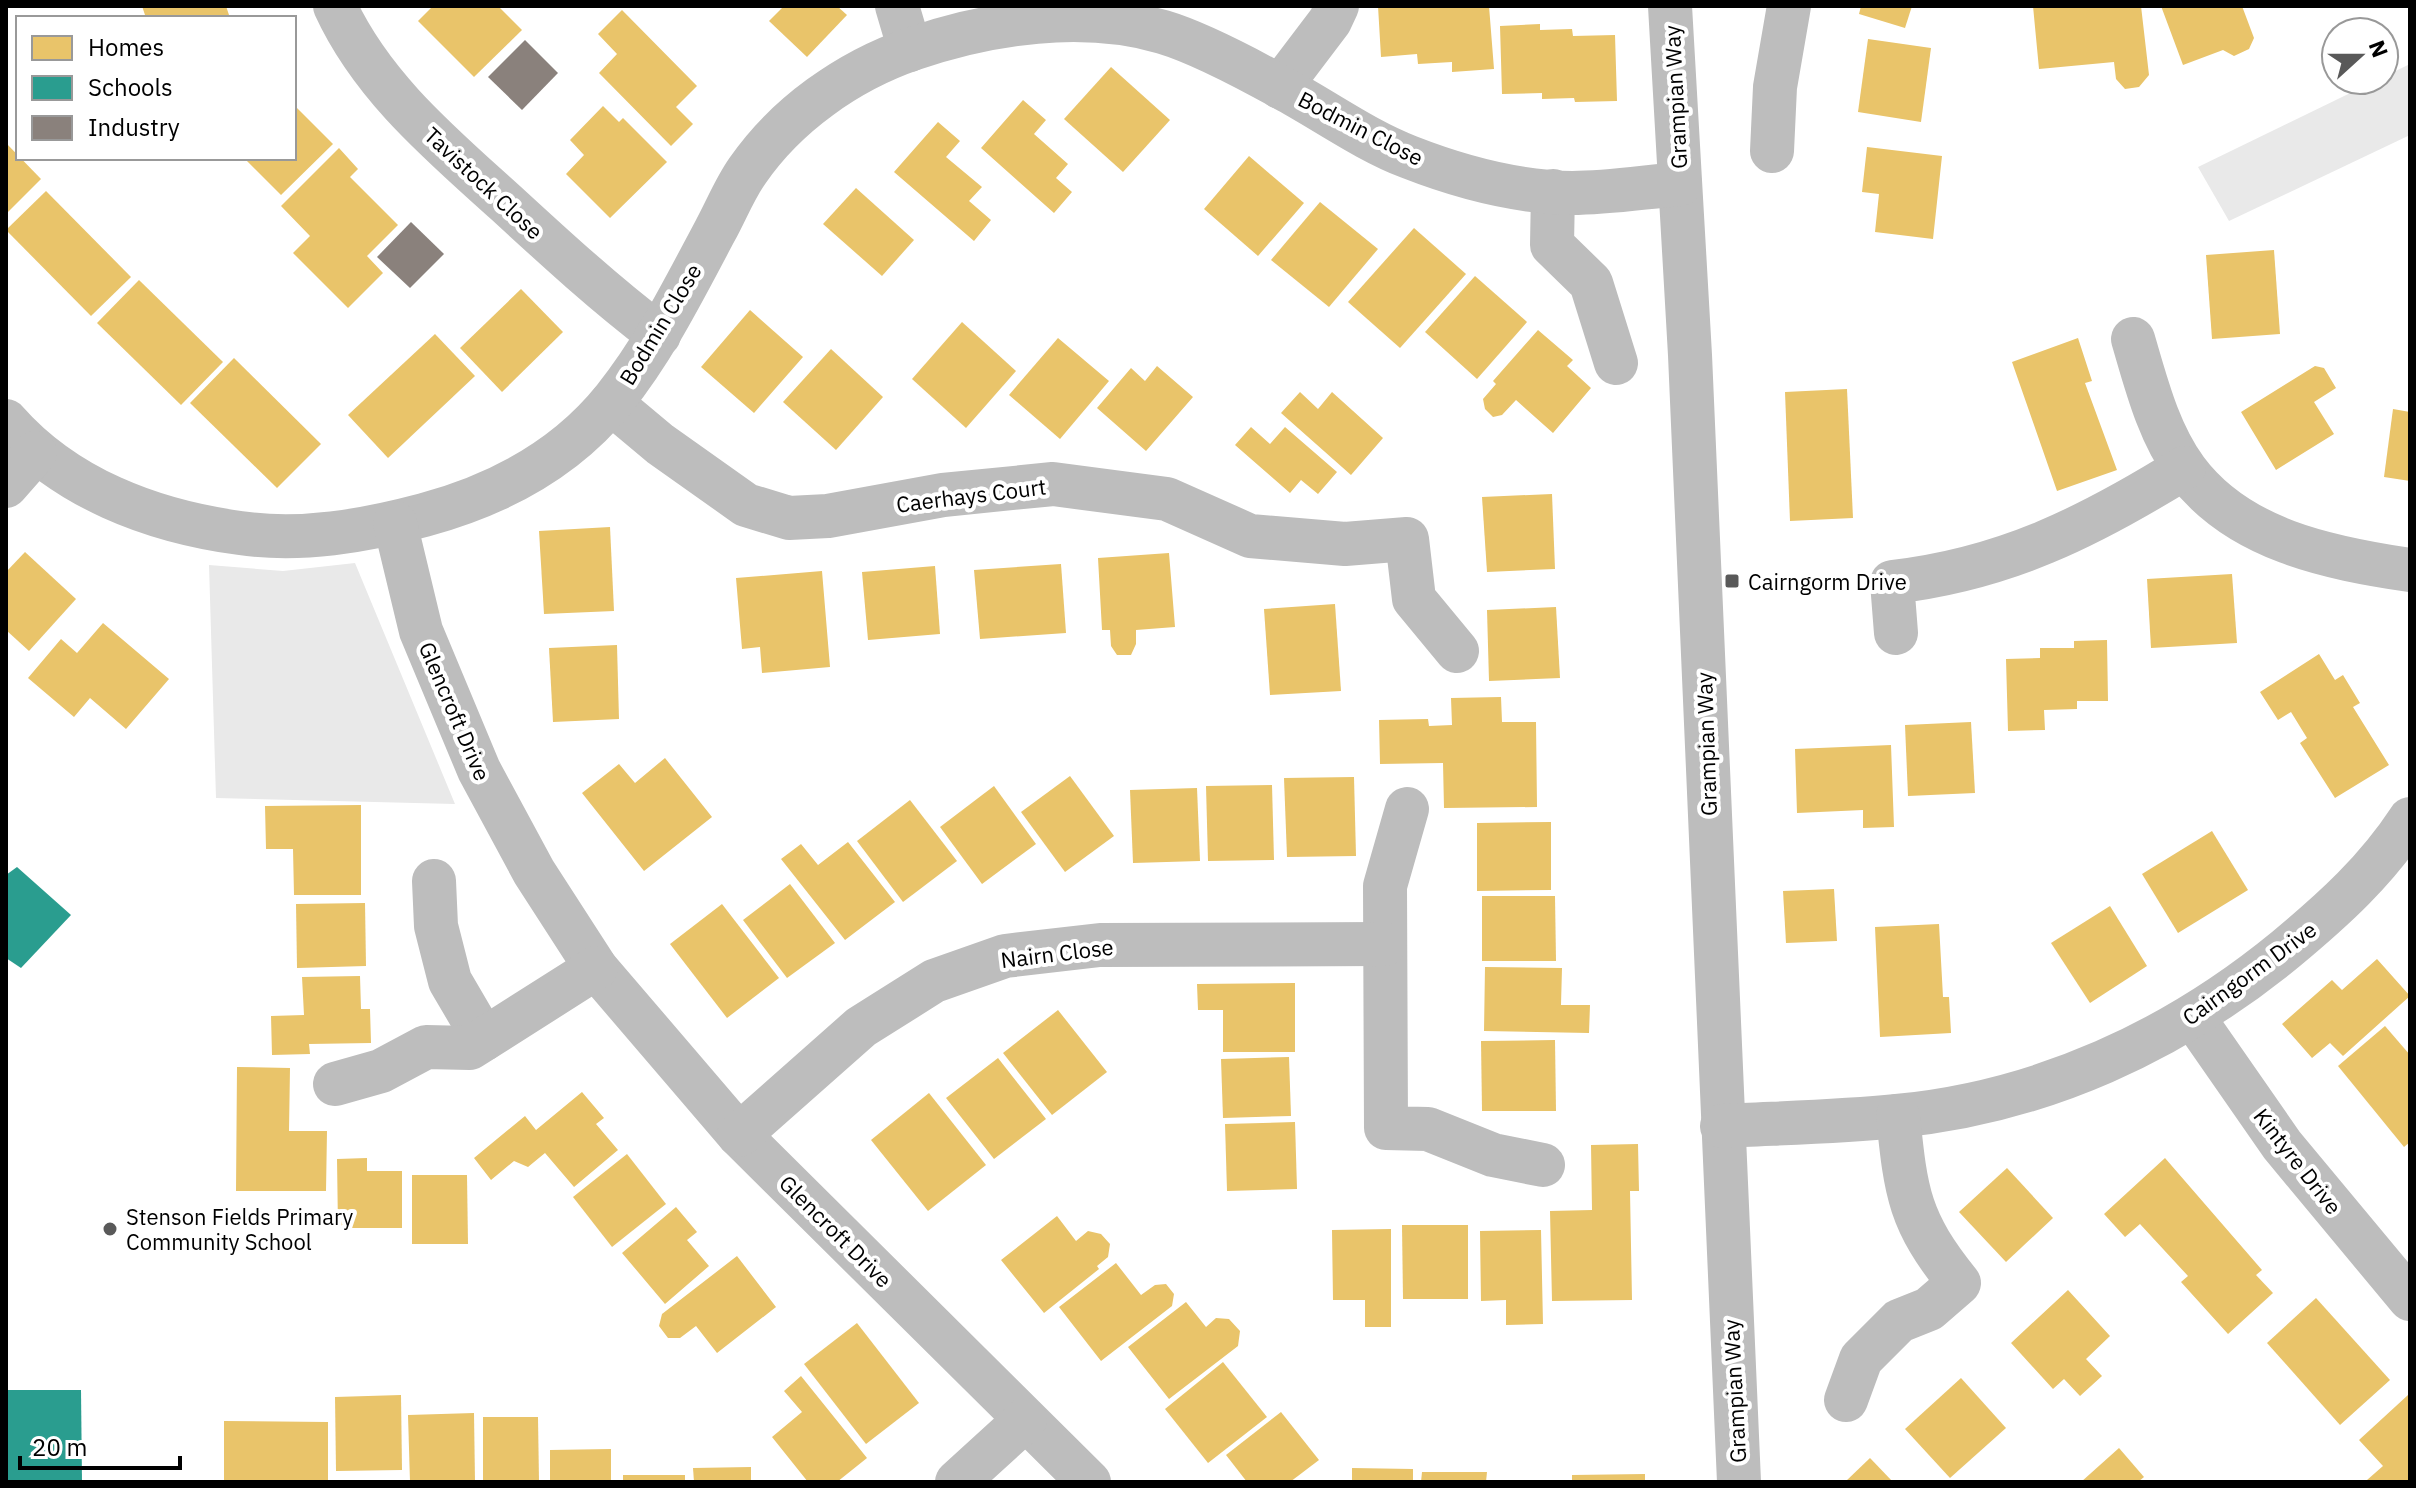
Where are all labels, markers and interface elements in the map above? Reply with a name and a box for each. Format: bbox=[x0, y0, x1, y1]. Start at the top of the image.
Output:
legend bbox=[16, 16, 296, 160]
north arrow bbox=[2320, 16, 2400, 96]
street label: Grampian Way bbox=[1657, 24, 1693, 170]
text: Homes bbox=[88, 31, 164, 63]
text: N bbox=[2363, 36, 2396, 61]
text: Schools bbox=[88, 71, 173, 103]
street label: Bodmin Close bbox=[1294, 84, 1428, 172]
text: Industry bbox=[88, 111, 180, 143]
street label: Tavistock Close bbox=[418, 121, 550, 245]
street label: Bodmin Close bbox=[612, 258, 708, 390]
street label: Caerhays Court bbox=[894, 471, 1048, 519]
place label: Cairngorm Drive bbox=[1748, 567, 1907, 596]
marker: Cairngorm Drive bbox=[1723, 572, 1741, 590]
street label: Glencroft Drive bbox=[413, 637, 497, 785]
street label: Grampian Way bbox=[1689, 672, 1723, 816]
street label: Cairngorm Drive bbox=[2176, 915, 2322, 1031]
street label: Nairn Close bbox=[999, 932, 1115, 974]
street label: Kintyre Drive bbox=[2247, 1102, 2349, 1220]
street label: Glencroft Drive bbox=[773, 1168, 899, 1294]
place label: Stenson Fields Primary Community School bbox=[126, 1202, 353, 1256]
marker: Stenson Fields Primary Community School bbox=[101, 1220, 119, 1238]
street label: Grampian Way bbox=[1716, 1318, 1752, 1464]
scale bar bbox=[20, 1420, 180, 1470]
text: 20 m bbox=[32, 1431, 87, 1463]

